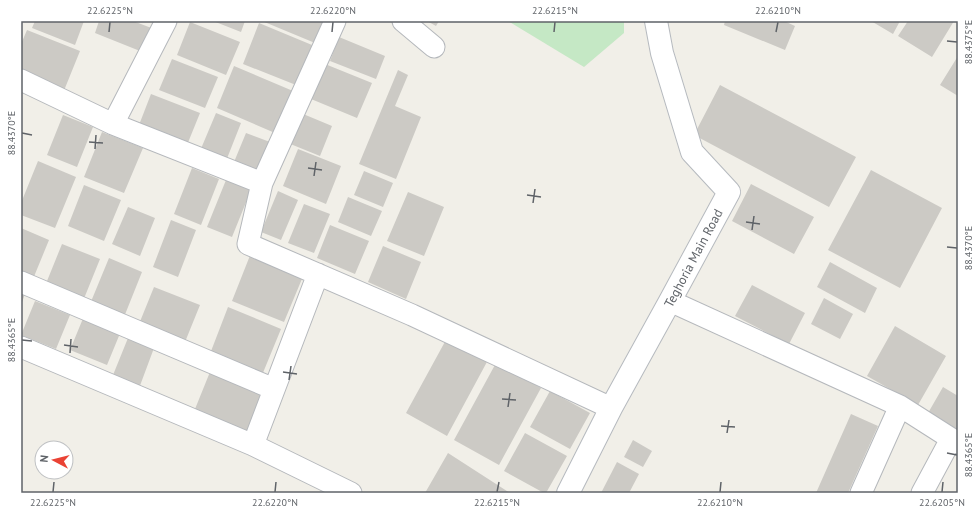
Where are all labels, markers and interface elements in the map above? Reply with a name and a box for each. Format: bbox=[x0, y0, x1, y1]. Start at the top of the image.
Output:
text: 22.6225°N bbox=[87, 4, 133, 17]
text: 22.6220°N bbox=[310, 4, 356, 17]
text: 22.6215°N bbox=[532, 4, 578, 17]
text: 22.6210°N bbox=[755, 4, 801, 17]
text: 88.4375°E bbox=[962, 20, 975, 64]
text: 88.4370°E bbox=[5, 111, 18, 155]
street label: Teghoria Main Road bbox=[660, 206, 727, 310]
text: 88.4370°E bbox=[962, 226, 975, 270]
text: 88.4365°E bbox=[5, 318, 18, 362]
text: 88.4365°E bbox=[962, 433, 975, 477]
north arrow bbox=[34, 440, 74, 480]
text: N bbox=[37, 454, 51, 463]
text: 22.6225°N bbox=[30, 496, 76, 509]
text: 22.6220°N bbox=[252, 496, 298, 509]
text: 22.6215°N bbox=[474, 496, 520, 509]
text: 22.6210°N bbox=[697, 496, 743, 509]
text: 22.6205°N bbox=[919, 496, 965, 509]

